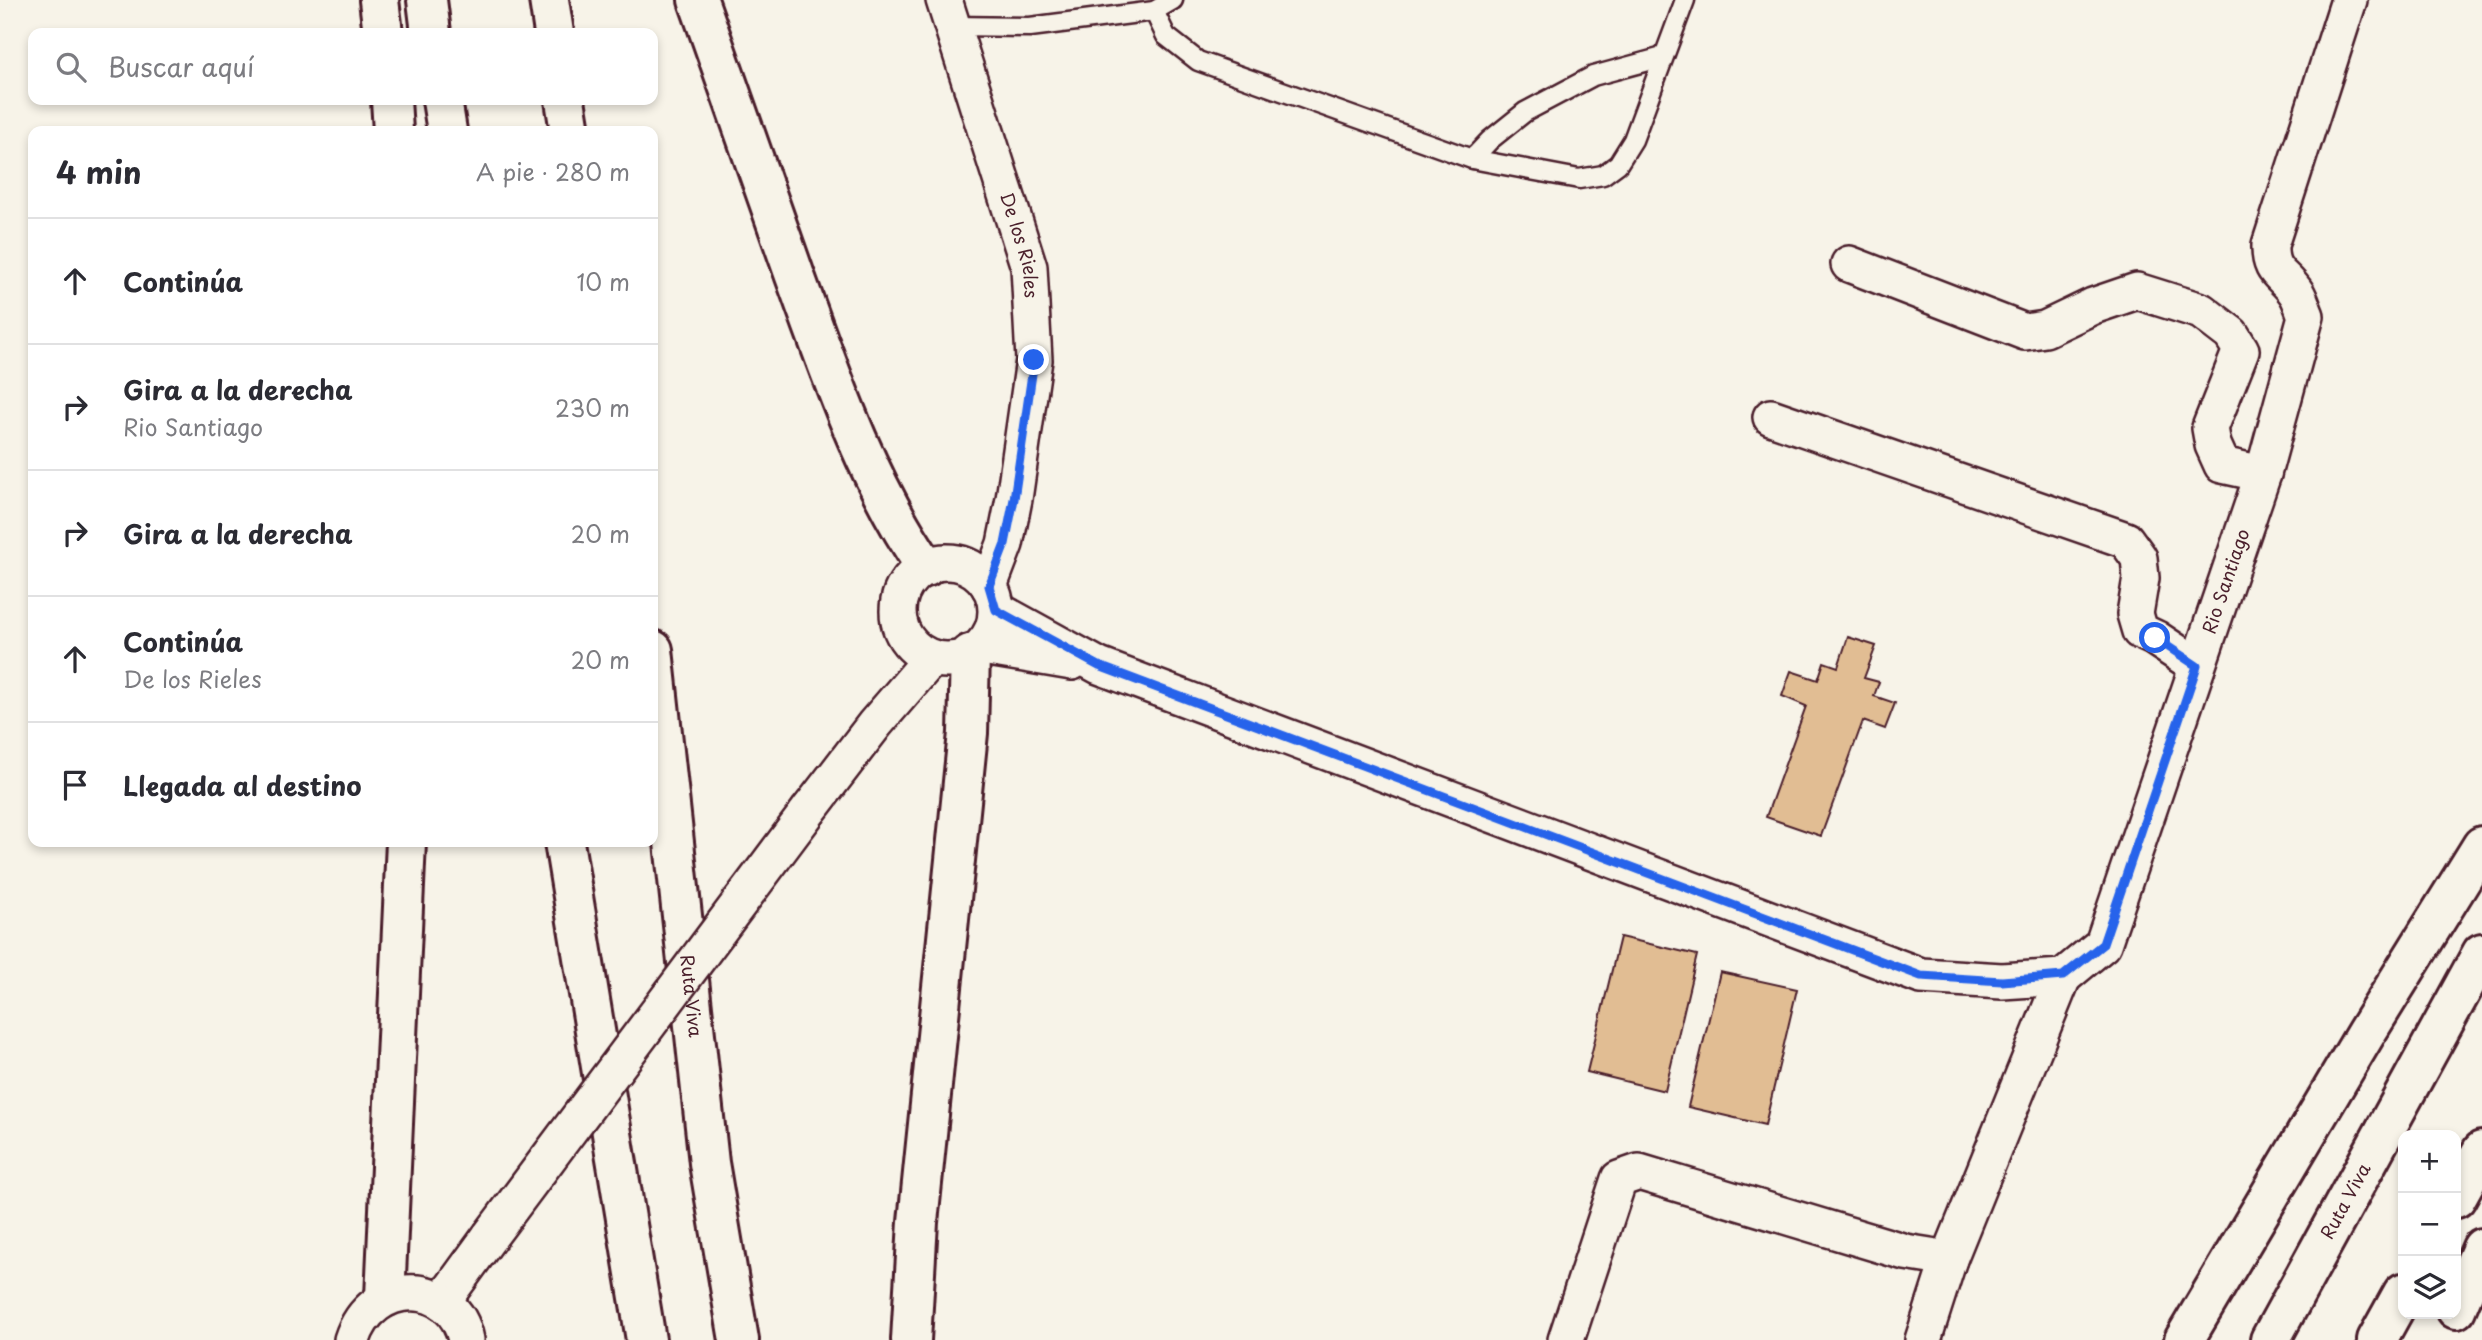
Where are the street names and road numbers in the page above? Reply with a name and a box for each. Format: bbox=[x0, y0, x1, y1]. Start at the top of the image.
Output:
street label: De los Rieles bbox=[994, 189, 1046, 299]
street label: Rio Santiago bbox=[2195, 525, 2255, 637]
street label: Ruta Viva bbox=[674, 953, 710, 1039]
street label: Ruta Viva bbox=[2313, 1157, 2377, 1244]

